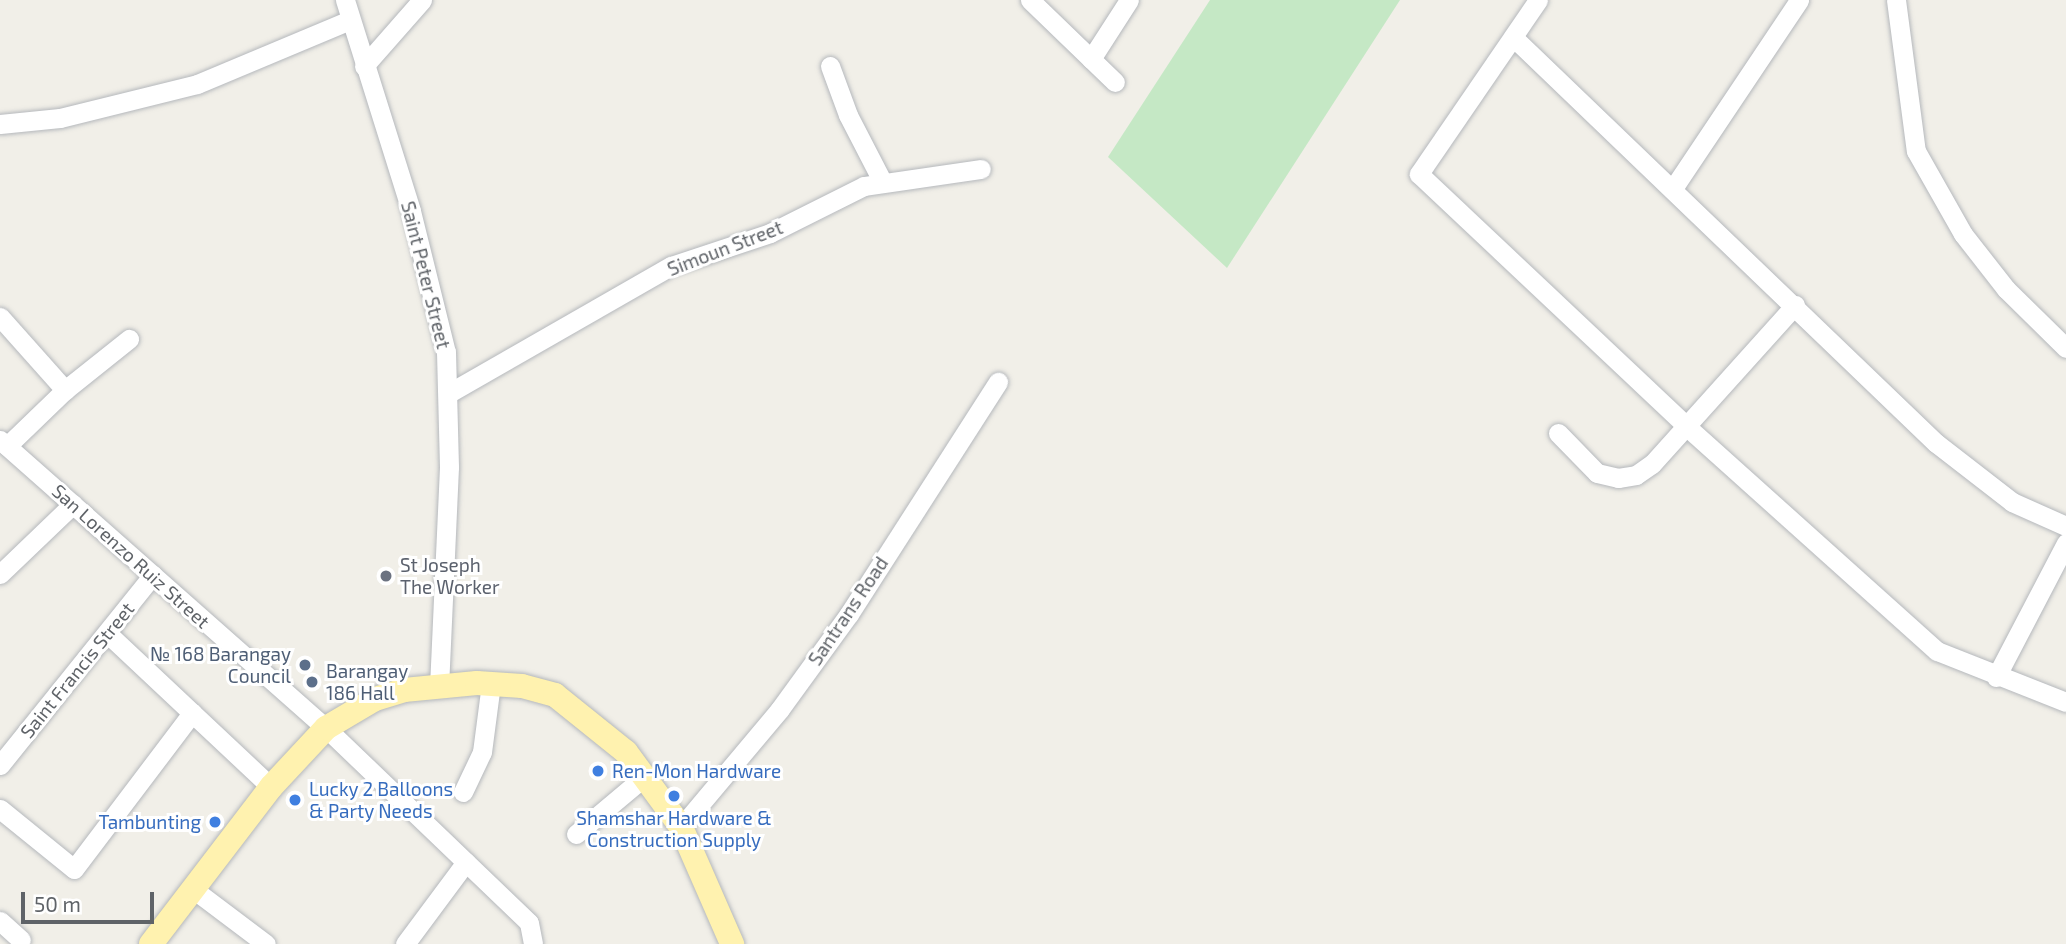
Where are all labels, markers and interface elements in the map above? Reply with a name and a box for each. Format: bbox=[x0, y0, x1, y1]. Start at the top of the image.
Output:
street label: Saint Peter Street bbox=[397, 199, 455, 351]
street label: Simoun Street bbox=[664, 216, 786, 280]
street label: San Lorenzo Ruiz Street bbox=[47, 479, 215, 633]
street label: Santrans Road bbox=[803, 552, 893, 670]
place label: St Joseph The Worker bbox=[400, 554, 500, 598]
marker: St Joseph The Worker bbox=[378, 568, 394, 584]
street label: Saint Francis Street bbox=[15, 598, 139, 742]
place label: № 168 Barangay Council bbox=[150, 643, 291, 687]
marker: № 168 Barangay Council bbox=[297, 657, 313, 673]
place label: Barangay 186 Hall bbox=[326, 660, 408, 704]
marker: Barangay 186 Hall bbox=[304, 674, 320, 690]
place label: Ren-Mon Hardware bbox=[612, 760, 781, 782]
marker: Ren-Mon Hardware bbox=[590, 763, 606, 779]
place label: Lucky 2 Balloons & Party Needs bbox=[309, 778, 454, 822]
marker: Shamshar Hardware & Construction Supply bbox=[666, 788, 682, 804]
marker: Lucky 2 Balloons & Party Needs bbox=[287, 792, 303, 808]
place label: Shamshar Hardware & Construction Supply bbox=[576, 807, 772, 851]
place label: Tambunting bbox=[98, 811, 201, 833]
marker: Tambunting bbox=[207, 814, 223, 830]
scale bar bbox=[24, 878, 158, 922]
text: 50 m bbox=[34, 891, 81, 916]

